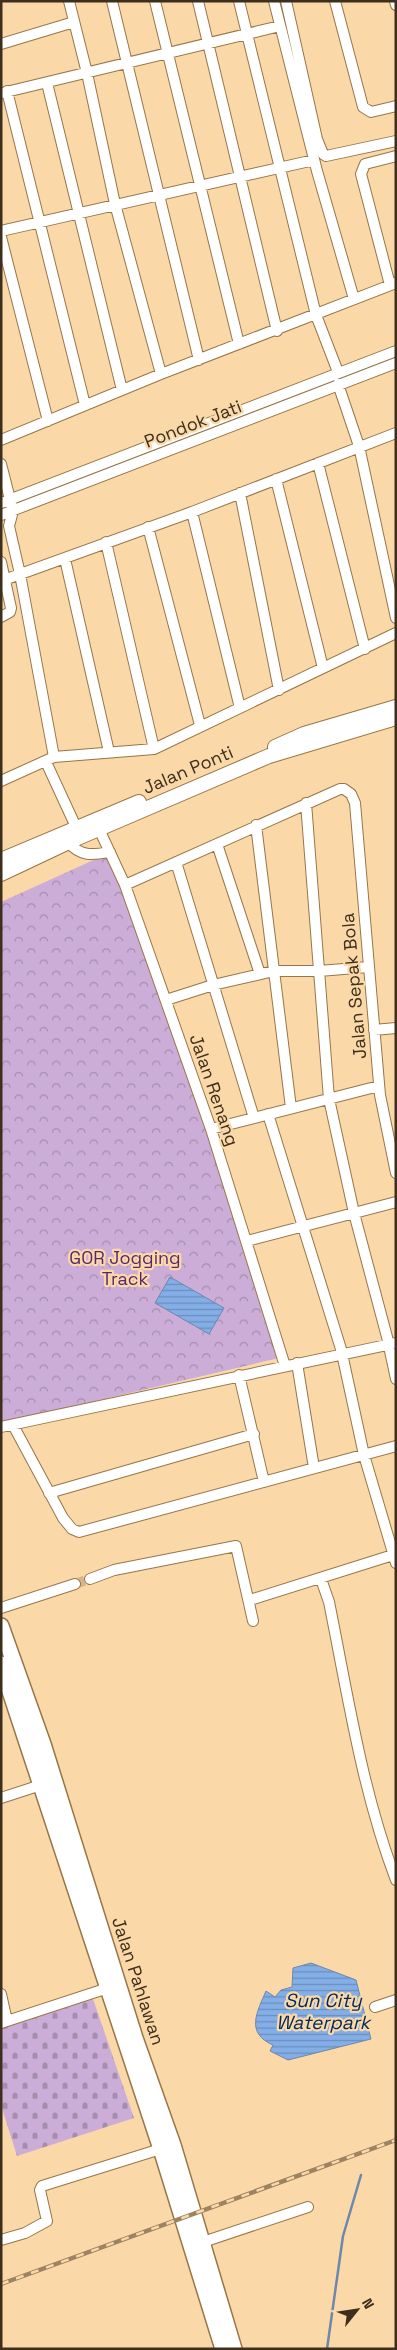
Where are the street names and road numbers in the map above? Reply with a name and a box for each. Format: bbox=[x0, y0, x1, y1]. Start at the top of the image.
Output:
street label: Pondok Jati bbox=[141, 394, 245, 453]
street label: Jalan Ponti bbox=[139, 740, 237, 799]
street label: Jalan Sepak Bola bbox=[336, 912, 371, 1060]
street label: Jalan Renang bbox=[185, 1031, 244, 1149]
street label: Jalan Pahlawan bbox=[107, 1914, 170, 2048]

